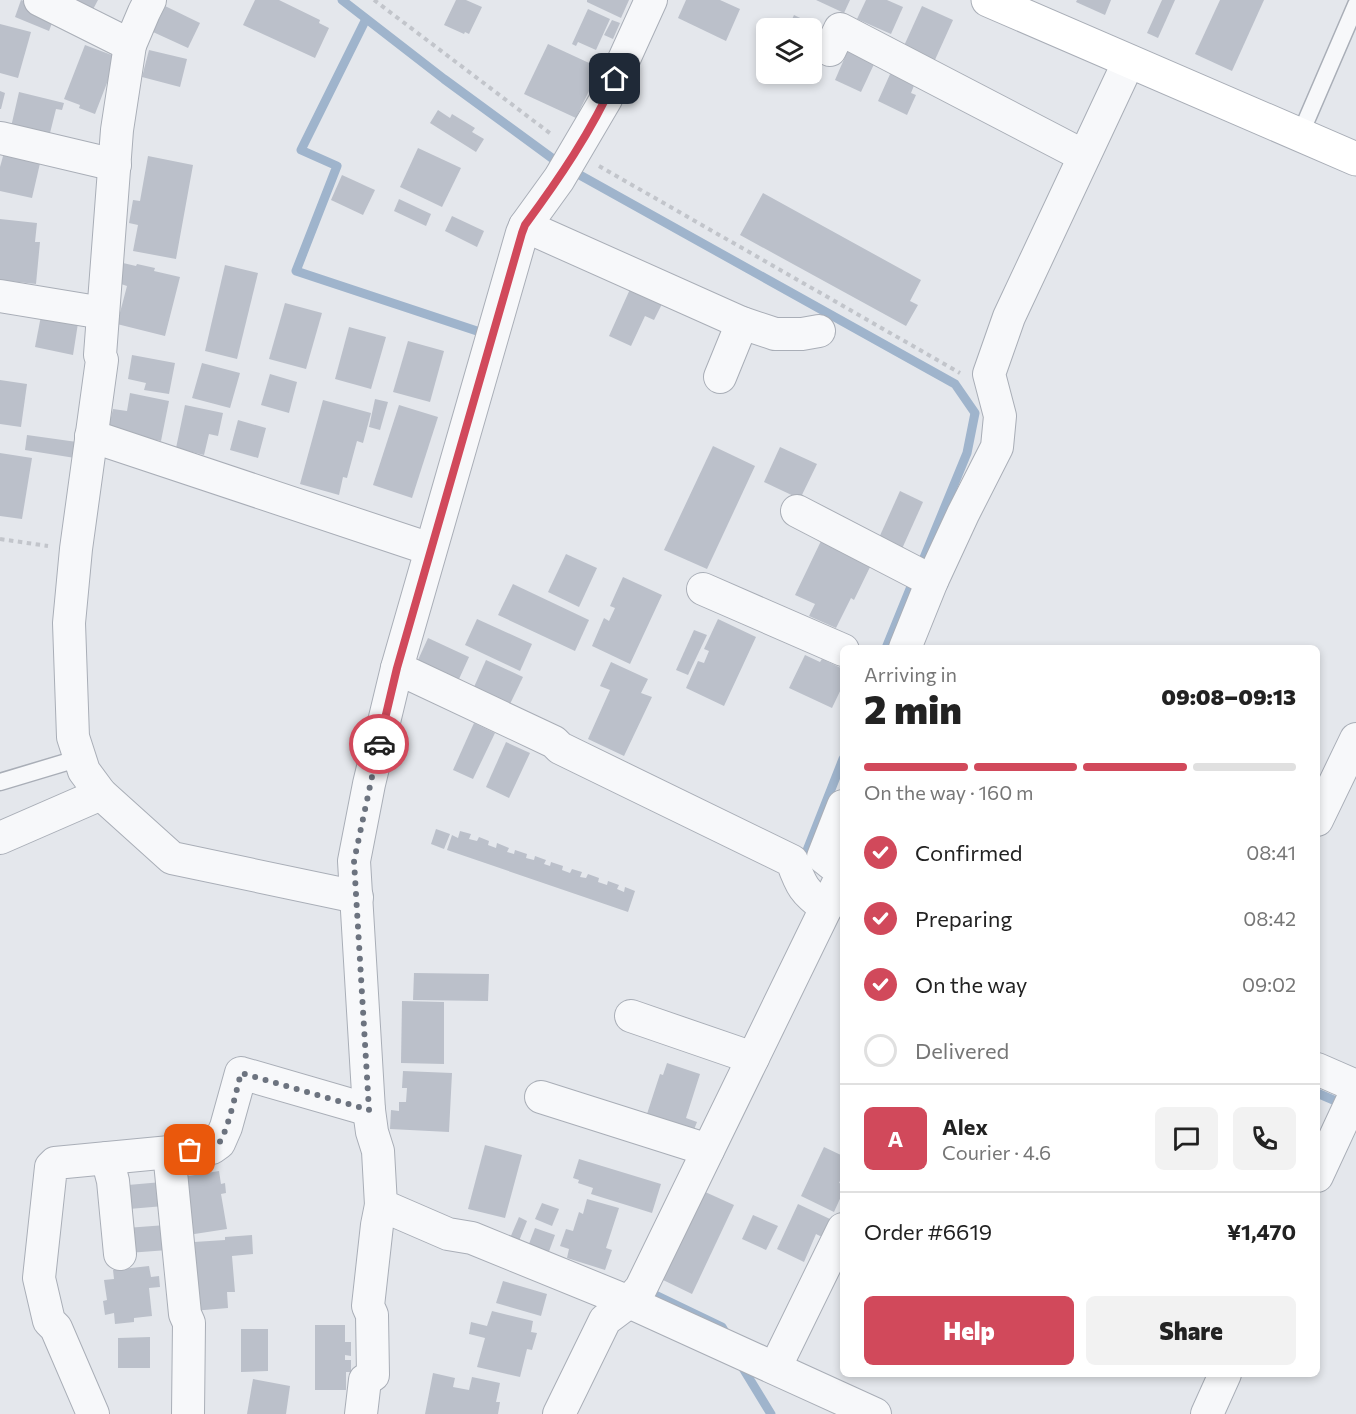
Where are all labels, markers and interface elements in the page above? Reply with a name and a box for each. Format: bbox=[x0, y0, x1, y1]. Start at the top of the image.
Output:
map controls bbox=[756, 18, 822, 84]
button: layers bbox=[756, 18, 822, 84]
pin bbox=[589, 53, 640, 104]
icon: home bbox=[598, 62, 631, 95]
text: Arriving in bbox=[864, 662, 957, 686]
text: 09:08–09:13 bbox=[1161, 683, 1296, 710]
text: 2 min bbox=[864, 684, 962, 732]
courier bbox=[349, 714, 409, 774]
icon: car bbox=[363, 728, 396, 761]
text: On the way · 160 m bbox=[864, 780, 1033, 804]
icon: check bbox=[864, 836, 897, 869]
text: Confirmed bbox=[915, 839, 1022, 866]
text: 08:41 bbox=[1246, 840, 1296, 864]
icon: check bbox=[864, 902, 897, 935]
text: Preparing bbox=[915, 905, 1012, 932]
text: 08:42 bbox=[1243, 906, 1296, 930]
icon: check bbox=[864, 968, 897, 1001]
text: On the way bbox=[915, 971, 1027, 998]
text: 09:02 bbox=[1242, 972, 1296, 996]
text: Delivered bbox=[915, 1037, 1009, 1064]
button: chat bbox=[1155, 1107, 1218, 1170]
button: phone bbox=[1233, 1107, 1296, 1170]
text: Alex bbox=[942, 1113, 988, 1140]
pin bbox=[164, 1124, 215, 1175]
text: A bbox=[888, 1125, 903, 1152]
icon: bag bbox=[173, 1133, 206, 1166]
text: Courier · 4.6 bbox=[942, 1140, 1051, 1164]
text: Order #6619 bbox=[864, 1218, 992, 1245]
text: ¥1,470 bbox=[1227, 1218, 1296, 1245]
button: Help bbox=[864, 1296, 1074, 1365]
button: Share bbox=[1086, 1296, 1296, 1365]

